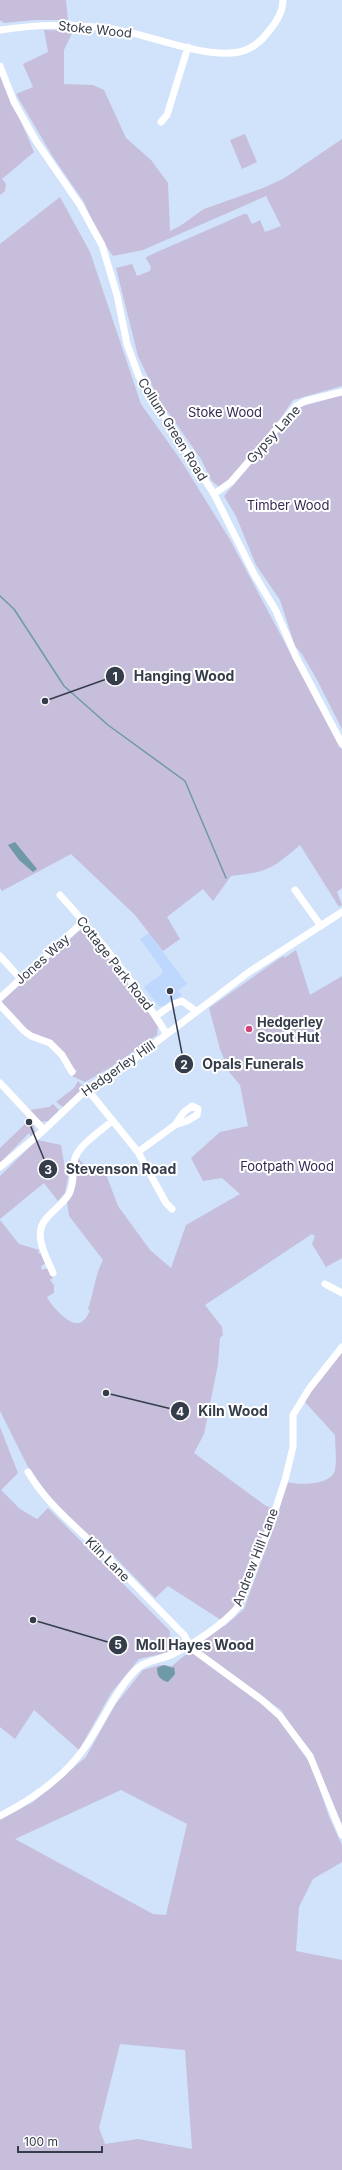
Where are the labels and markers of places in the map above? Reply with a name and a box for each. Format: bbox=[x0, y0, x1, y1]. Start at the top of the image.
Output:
callout: Hanging Wood bbox=[105, 663, 242, 689]
place label: Hedgerley Scout Hut bbox=[257, 1014, 323, 1045]
marker: Hedgerley Scout Hut bbox=[244, 1024, 254, 1034]
callout: Opals Funerals bbox=[174, 1051, 311, 1077]
callout: Stevenson Road bbox=[38, 1156, 184, 1182]
callout: Kiln Wood bbox=[170, 1398, 276, 1424]
callout: Moll Hayes Wood bbox=[108, 1632, 262, 1658]

